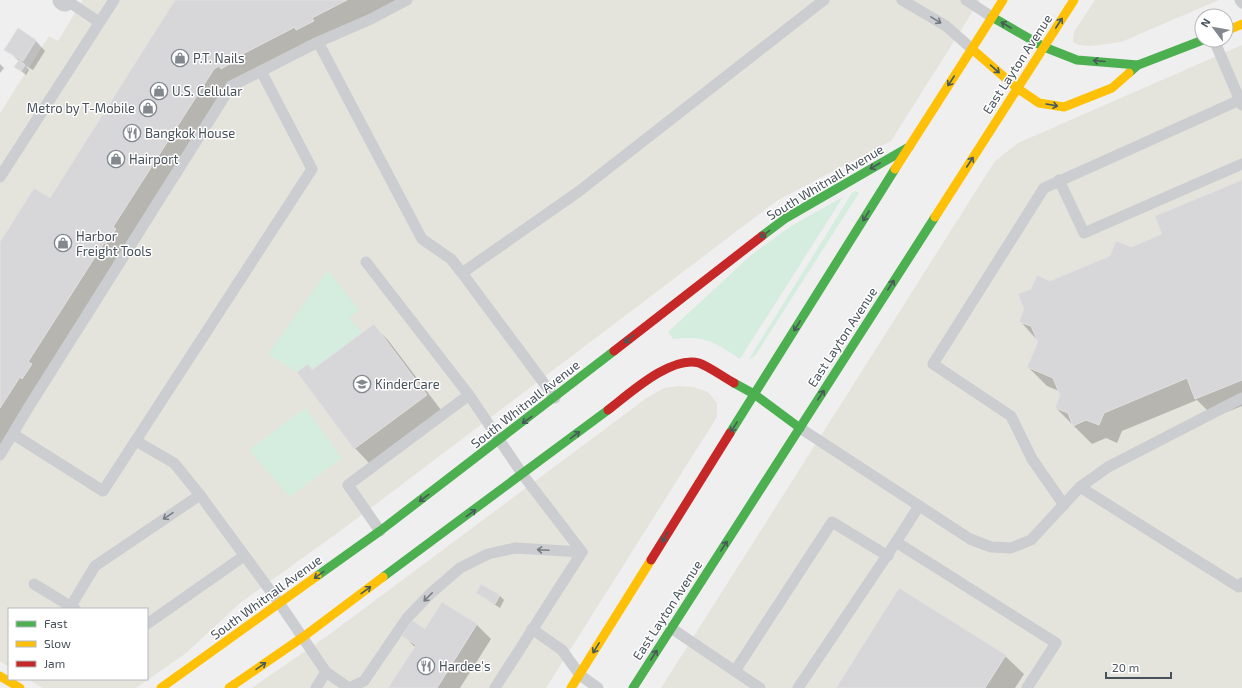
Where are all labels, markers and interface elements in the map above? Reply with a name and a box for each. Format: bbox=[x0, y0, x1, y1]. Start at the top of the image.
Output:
north arrow bbox=[1194, 8, 1234, 48]
street label: East Layton Avenue bbox=[979, 11, 1055, 117]
one-way arrow bbox=[930, 16, 941, 24]
text: N bbox=[1197, 16, 1213, 29]
one-way arrow bbox=[1055, 18, 1063, 29]
one-way arrow bbox=[1000, 20, 1012, 28]
shop icon: P.T. Nails bbox=[170, 48, 190, 68]
place label: P.T. Nails bbox=[193, 50, 245, 66]
one-way arrow bbox=[1093, 58, 1106, 65]
one-way arrow bbox=[989, 64, 1000, 73]
one-way arrow bbox=[947, 76, 955, 87]
shop icon: U.S. Cellular bbox=[149, 81, 169, 101]
place label: U.S. Cellular bbox=[172, 83, 242, 99]
shop icon: Metro by T-Mobile bbox=[138, 98, 158, 118]
place label: Metro by T-Mobile bbox=[27, 100, 135, 116]
one-way arrow bbox=[1045, 102, 1058, 110]
restaurant icon: Bangkok House bbox=[122, 123, 142, 143]
place label: Bangkok House bbox=[145, 125, 235, 141]
street label: South Whitnall Avenue bbox=[764, 141, 886, 223]
shop icon: Hairport bbox=[106, 149, 126, 169]
place label: Hairport bbox=[129, 151, 178, 167]
one-way arrow bbox=[967, 156, 975, 168]
one-way arrow bbox=[869, 163, 881, 171]
one-way arrow bbox=[862, 210, 870, 221]
place label: Harbor Freight Tools bbox=[76, 228, 152, 259]
one-way arrow bbox=[759, 230, 770, 239]
shop icon: Harbor Freight Tools bbox=[53, 233, 73, 253]
one-way arrow bbox=[887, 280, 895, 291]
street label: East Layton Avenue bbox=[804, 284, 880, 390]
one-way arrow bbox=[793, 320, 801, 331]
one-way arrow bbox=[624, 335, 635, 344]
street label: South Whitnall Avenue bbox=[467, 357, 583, 451]
school or university icon: KinderCare bbox=[352, 374, 372, 394]
place label: KinderCare bbox=[375, 376, 440, 392]
one-way arrow bbox=[817, 390, 825, 401]
one-way arrow bbox=[522, 415, 533, 424]
one-way arrow bbox=[729, 421, 737, 433]
one-way arrow bbox=[569, 431, 580, 439]
one-way arrow bbox=[418, 494, 429, 502]
one-way arrow bbox=[465, 509, 476, 517]
one-way arrow bbox=[163, 512, 174, 520]
one-way arrow bbox=[661, 531, 669, 542]
one-way arrow bbox=[720, 541, 728, 552]
one-way arrow bbox=[537, 546, 550, 554]
street label: South Whitnall Avenue bbox=[207, 551, 325, 643]
street label: East Layton Avenue bbox=[629, 557, 705, 663]
one-way arrow bbox=[314, 571, 325, 579]
one-way arrow bbox=[361, 586, 372, 594]
one-way arrow bbox=[423, 592, 433, 602]
legend bbox=[8, 608, 148, 680]
text: Fast bbox=[44, 616, 68, 630]
text: Slow bbox=[44, 636, 71, 650]
one-way arrow bbox=[592, 642, 600, 654]
one-way arrow bbox=[650, 650, 658, 661]
scale bar bbox=[1106, 654, 1171, 680]
text: Jam bbox=[44, 656, 65, 670]
restaurant icon: Hardee's bbox=[416, 656, 436, 676]
place label: Hardee's bbox=[439, 658, 491, 674]
text: 20 m bbox=[1112, 660, 1139, 674]
one-way arrow bbox=[255, 662, 266, 670]

